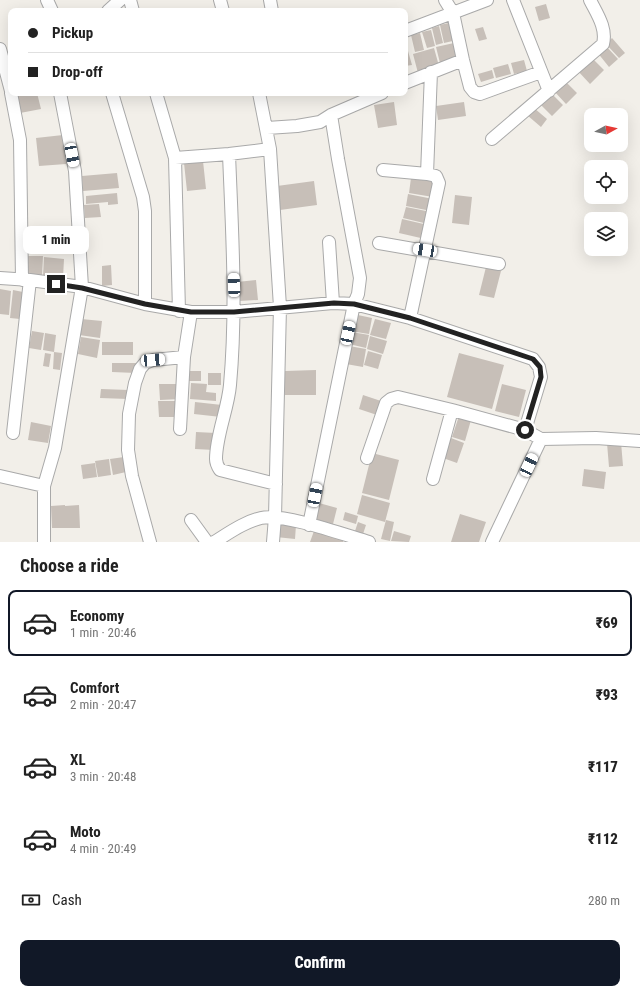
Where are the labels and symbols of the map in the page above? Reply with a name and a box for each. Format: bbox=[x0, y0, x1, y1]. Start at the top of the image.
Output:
north arrow bbox=[584, 108, 628, 152]
car bbox=[64, 142, 80, 168]
callout: 1 min bbox=[23, 226, 89, 254]
car bbox=[412, 242, 438, 258]
car bbox=[228, 273, 240, 297]
route end bbox=[47, 275, 65, 293]
car bbox=[340, 320, 356, 346]
car bbox=[141, 353, 165, 367]
route start bbox=[516, 421, 534, 439]
car bbox=[518, 452, 540, 478]
car bbox=[307, 482, 323, 508]

